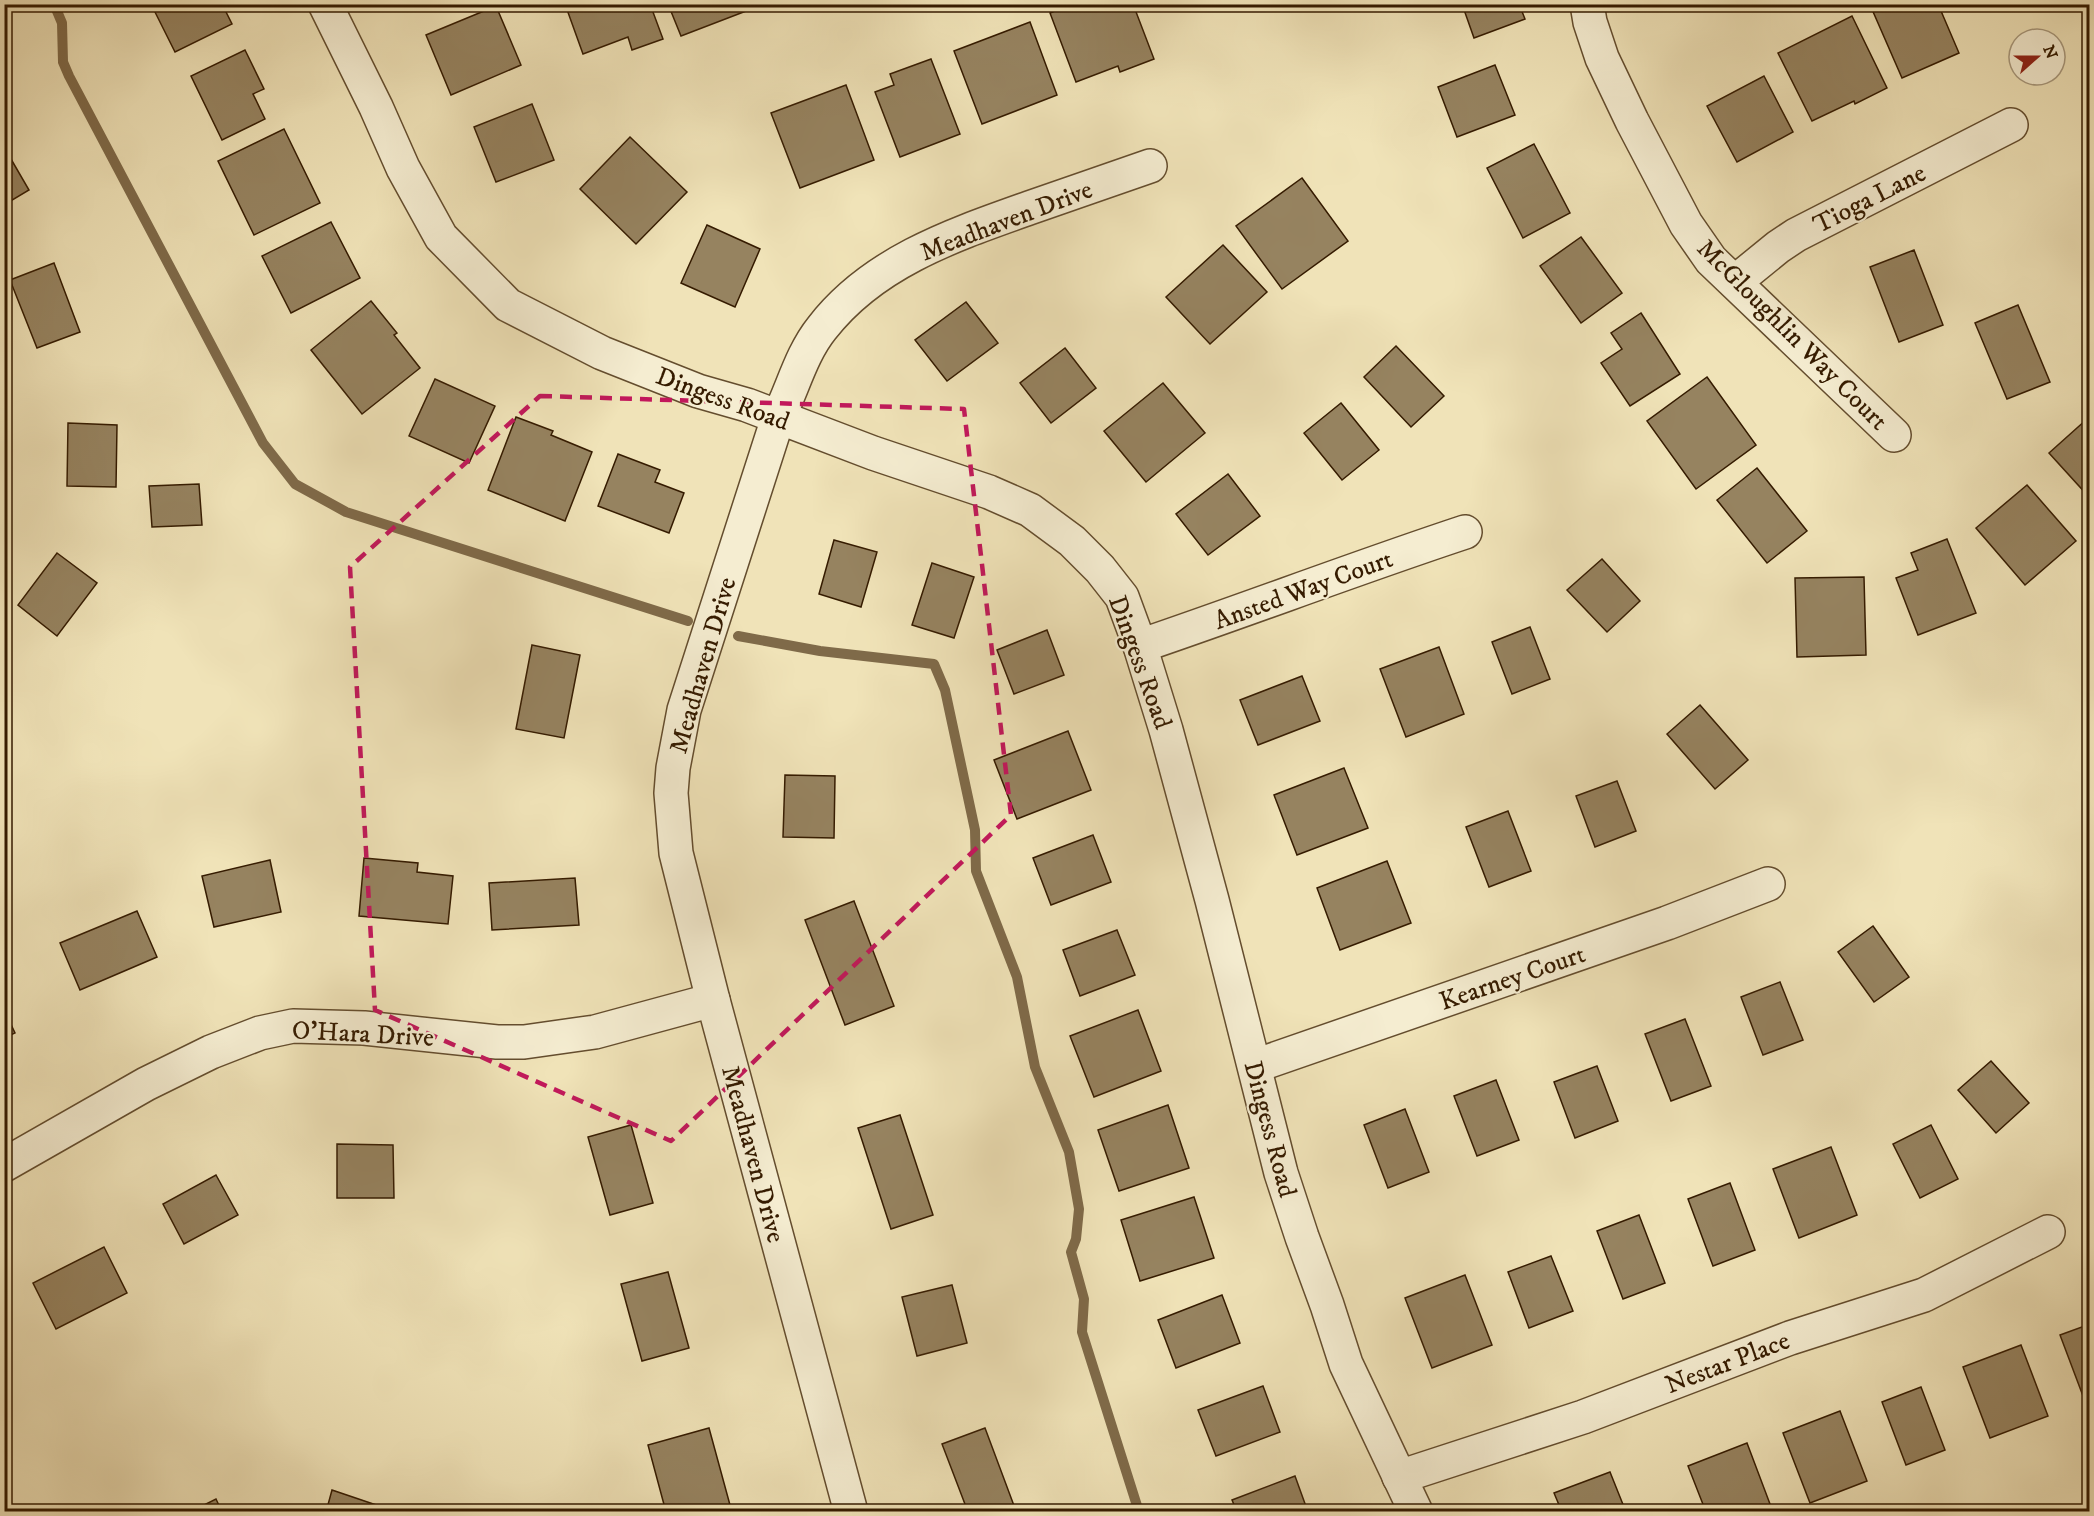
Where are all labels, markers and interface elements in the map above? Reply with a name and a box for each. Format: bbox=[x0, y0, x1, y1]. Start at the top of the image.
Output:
north arrow bbox=[2007, 27, 2067, 87]
text: N bbox=[2038, 42, 2062, 62]
street label: Tioga Lane bbox=[1808, 157, 1932, 242]
street label: Meadhaven Drive bbox=[916, 173, 1097, 269]
street label: McGloughlin Way Court bbox=[1689, 232, 1895, 438]
street label: Dingess Road bbox=[651, 360, 794, 439]
street label: Ansted Way Court bbox=[1210, 543, 1398, 638]
street label: Meadhaven Drive bbox=[663, 573, 744, 757]
street label: Dingess Road bbox=[1100, 591, 1179, 734]
street label: Kearney Court bbox=[1435, 938, 1590, 1019]
street label: O'Hara Drive bbox=[291, 1014, 435, 1055]
street label: Dingess Road bbox=[1236, 1058, 1304, 1201]
street label: Meadhaven Drive bbox=[713, 1062, 792, 1247]
street label: Nestar Place bbox=[1661, 1325, 1794, 1402]

